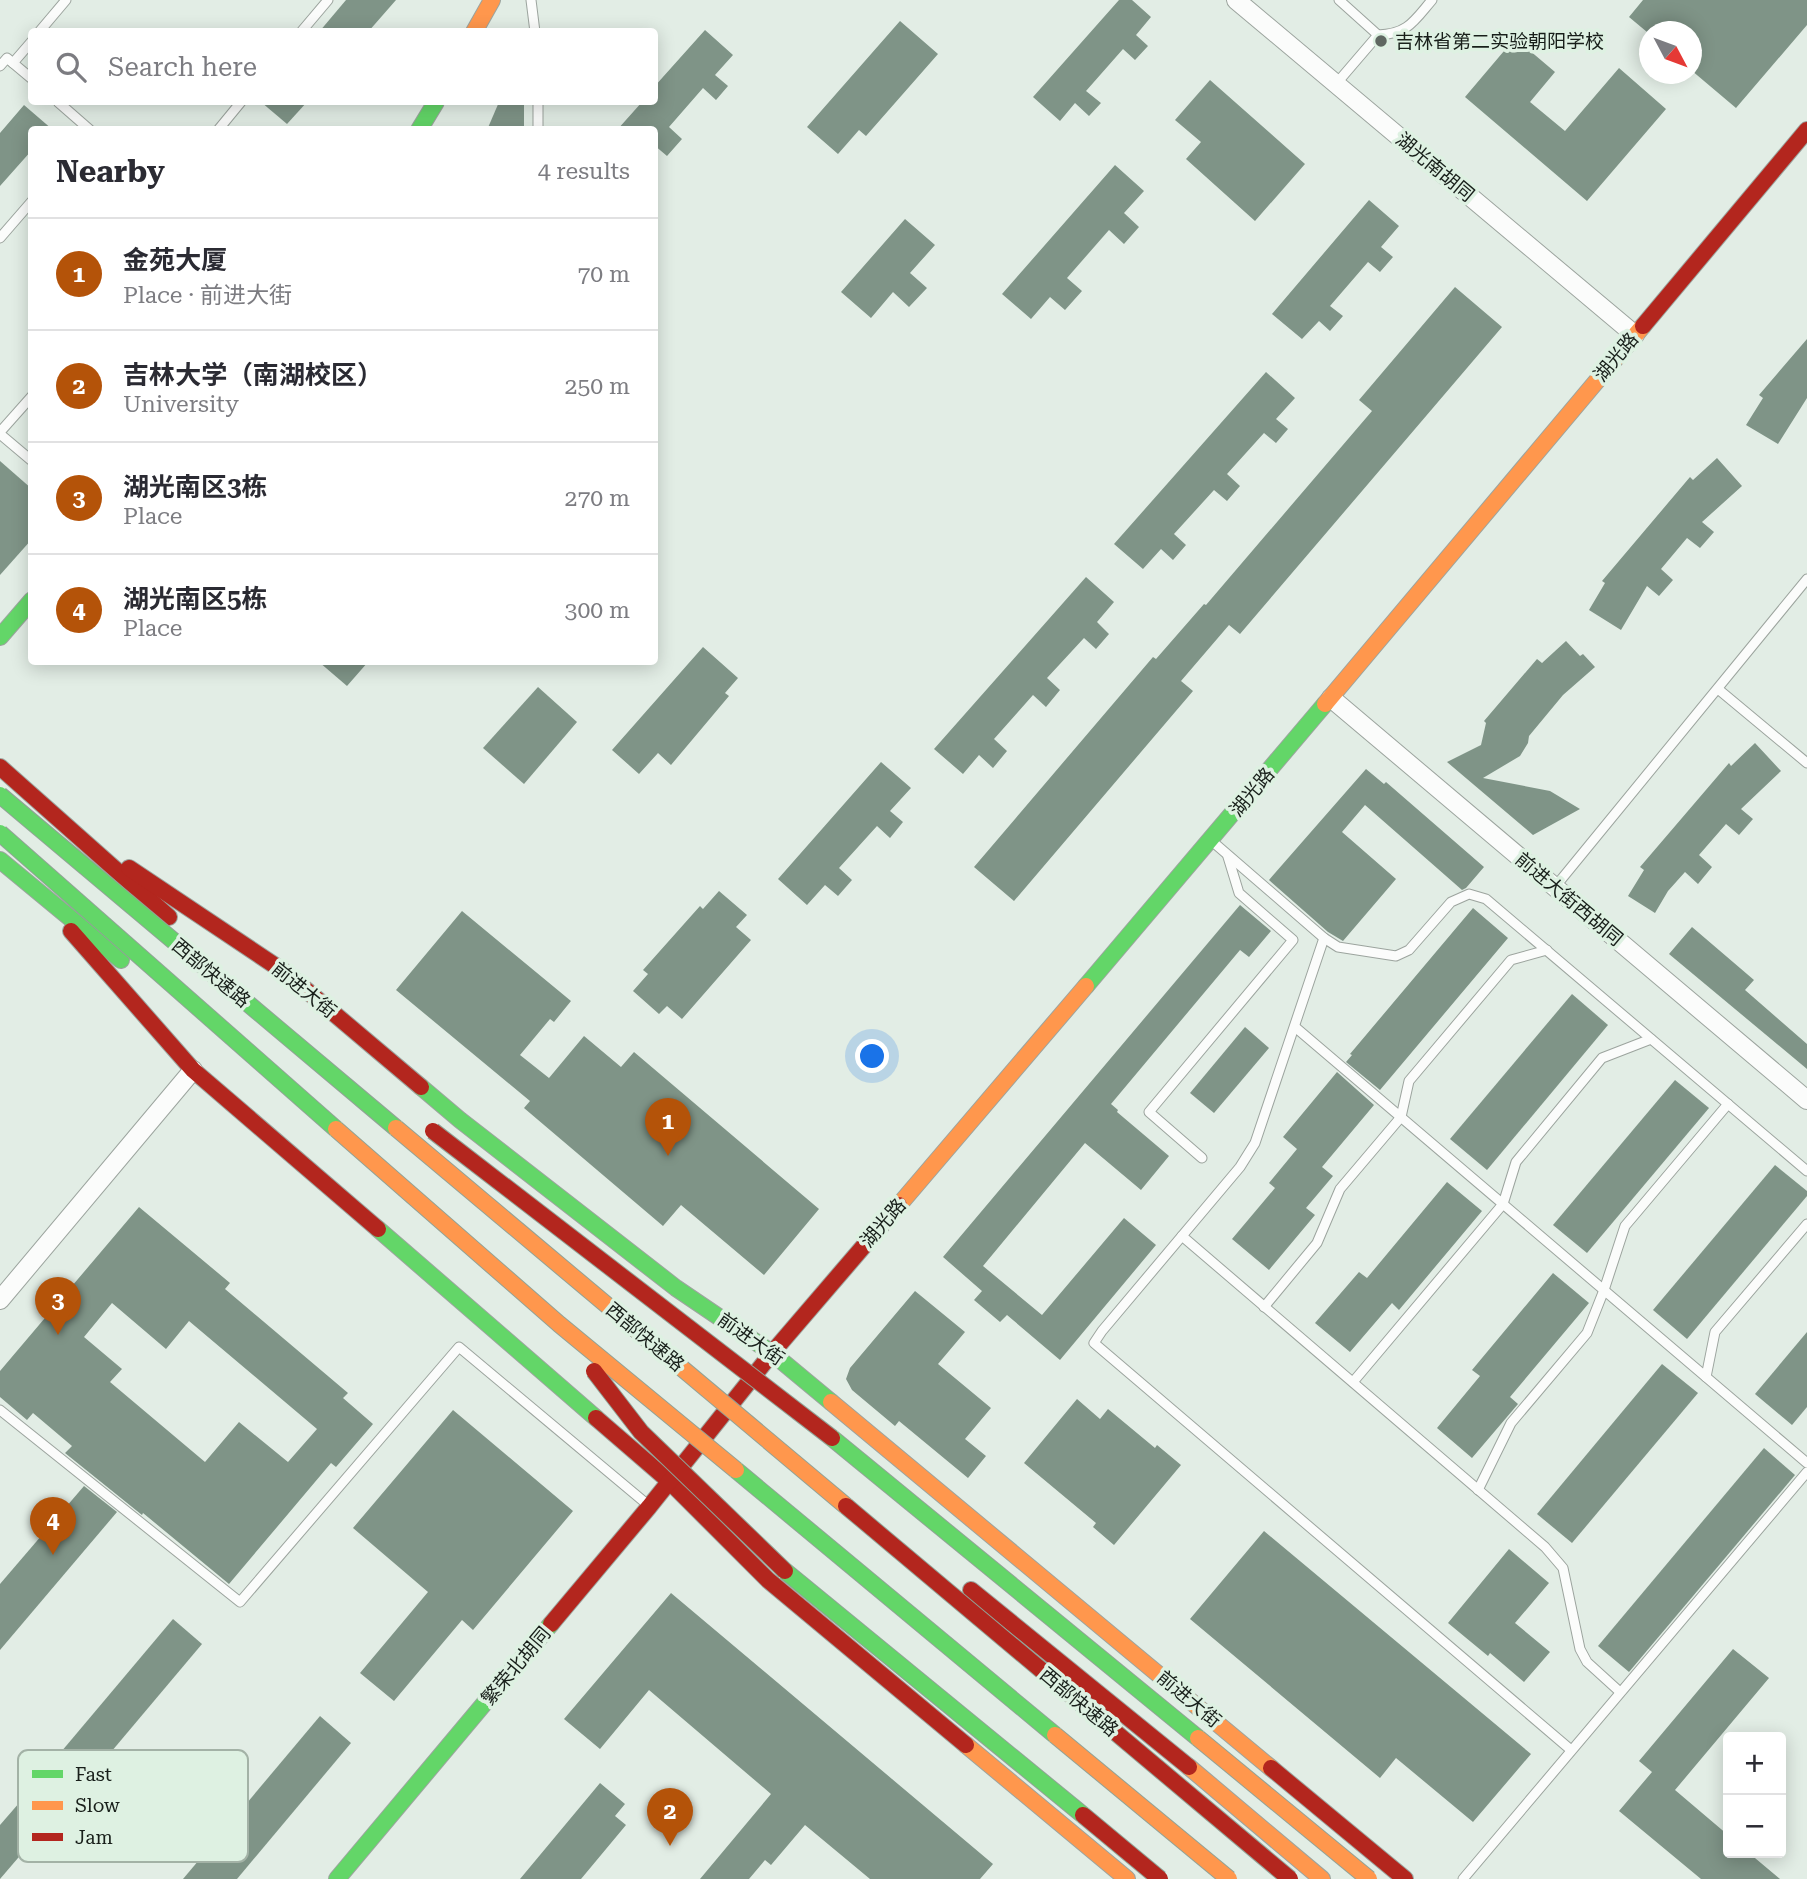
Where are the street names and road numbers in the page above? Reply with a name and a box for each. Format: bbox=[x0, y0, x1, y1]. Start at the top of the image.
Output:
street label: 湖光南胡同 bbox=[1391, 128, 1479, 206]
street label: 湖光路 bbox=[1589, 328, 1643, 386]
street label: 湖光路 bbox=[1225, 763, 1279, 821]
street label: 前进大街西胡同 bbox=[1511, 847, 1627, 951]
street label: 西部快速路 bbox=[167, 934, 255, 1012]
street label: 前进大街 bbox=[267, 957, 341, 1023]
street label: 湖光路 bbox=[856, 1194, 910, 1252]
street label: 西部快速路 bbox=[601, 1298, 689, 1376]
street label: 前进大街 bbox=[713, 1308, 789, 1370]
street label: 繁荣北胡同 bbox=[477, 1622, 555, 1710]
street label: 西部快速路 bbox=[1035, 1663, 1123, 1741]
street label: 前进大街 bbox=[1152, 1666, 1226, 1732]

